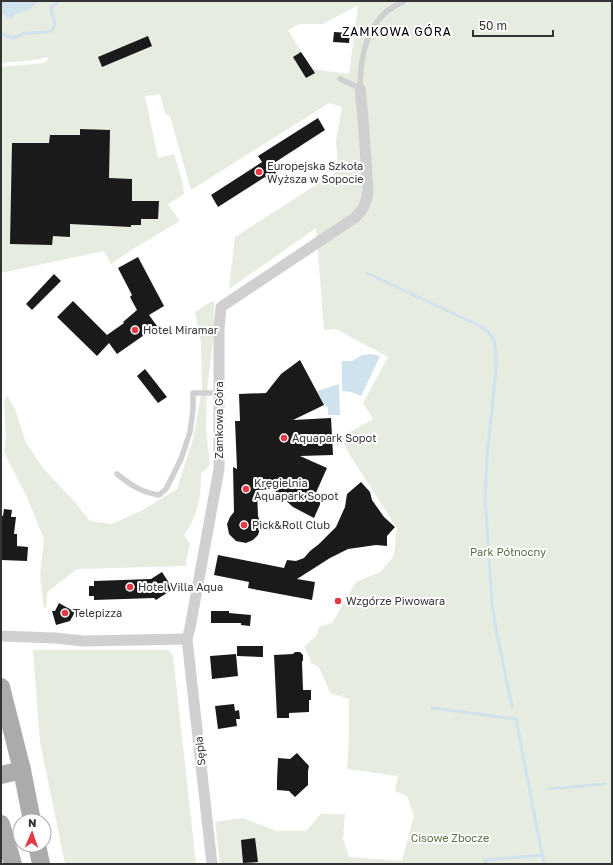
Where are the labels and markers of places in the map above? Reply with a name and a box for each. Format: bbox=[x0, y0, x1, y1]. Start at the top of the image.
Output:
place label: Europejska Szkoła Wyższa w Sopocie bbox=[267, 159, 364, 185]
marker: Europejska Szkoła Wyższa w Sopocie bbox=[254, 167, 264, 177]
place label: Hotel Miramar bbox=[143, 323, 219, 336]
marker: Hotel Miramar bbox=[130, 325, 140, 335]
place label: Aquapark Sopot bbox=[292, 431, 377, 444]
marker: Aquapark Sopot bbox=[279, 433, 289, 443]
place label: Kręgielnia Aquapark Sopot bbox=[254, 476, 339, 502]
marker: Kręgielnia Aquapark Sopot bbox=[241, 484, 251, 494]
place label: Pick&Roll Club bbox=[252, 518, 330, 531]
marker: Pick&Roll Club bbox=[239, 520, 249, 530]
place label: Hotel Villa Aqua bbox=[138, 580, 223, 593]
marker: Hotel Villa Aqua bbox=[125, 582, 135, 592]
place label: Wzgórze Piwowara bbox=[346, 594, 445, 607]
marker: Wzgórze Piwowara bbox=[333, 596, 343, 606]
place label: Telepizza bbox=[73, 606, 122, 619]
marker: Telepizza bbox=[60, 608, 70, 618]

